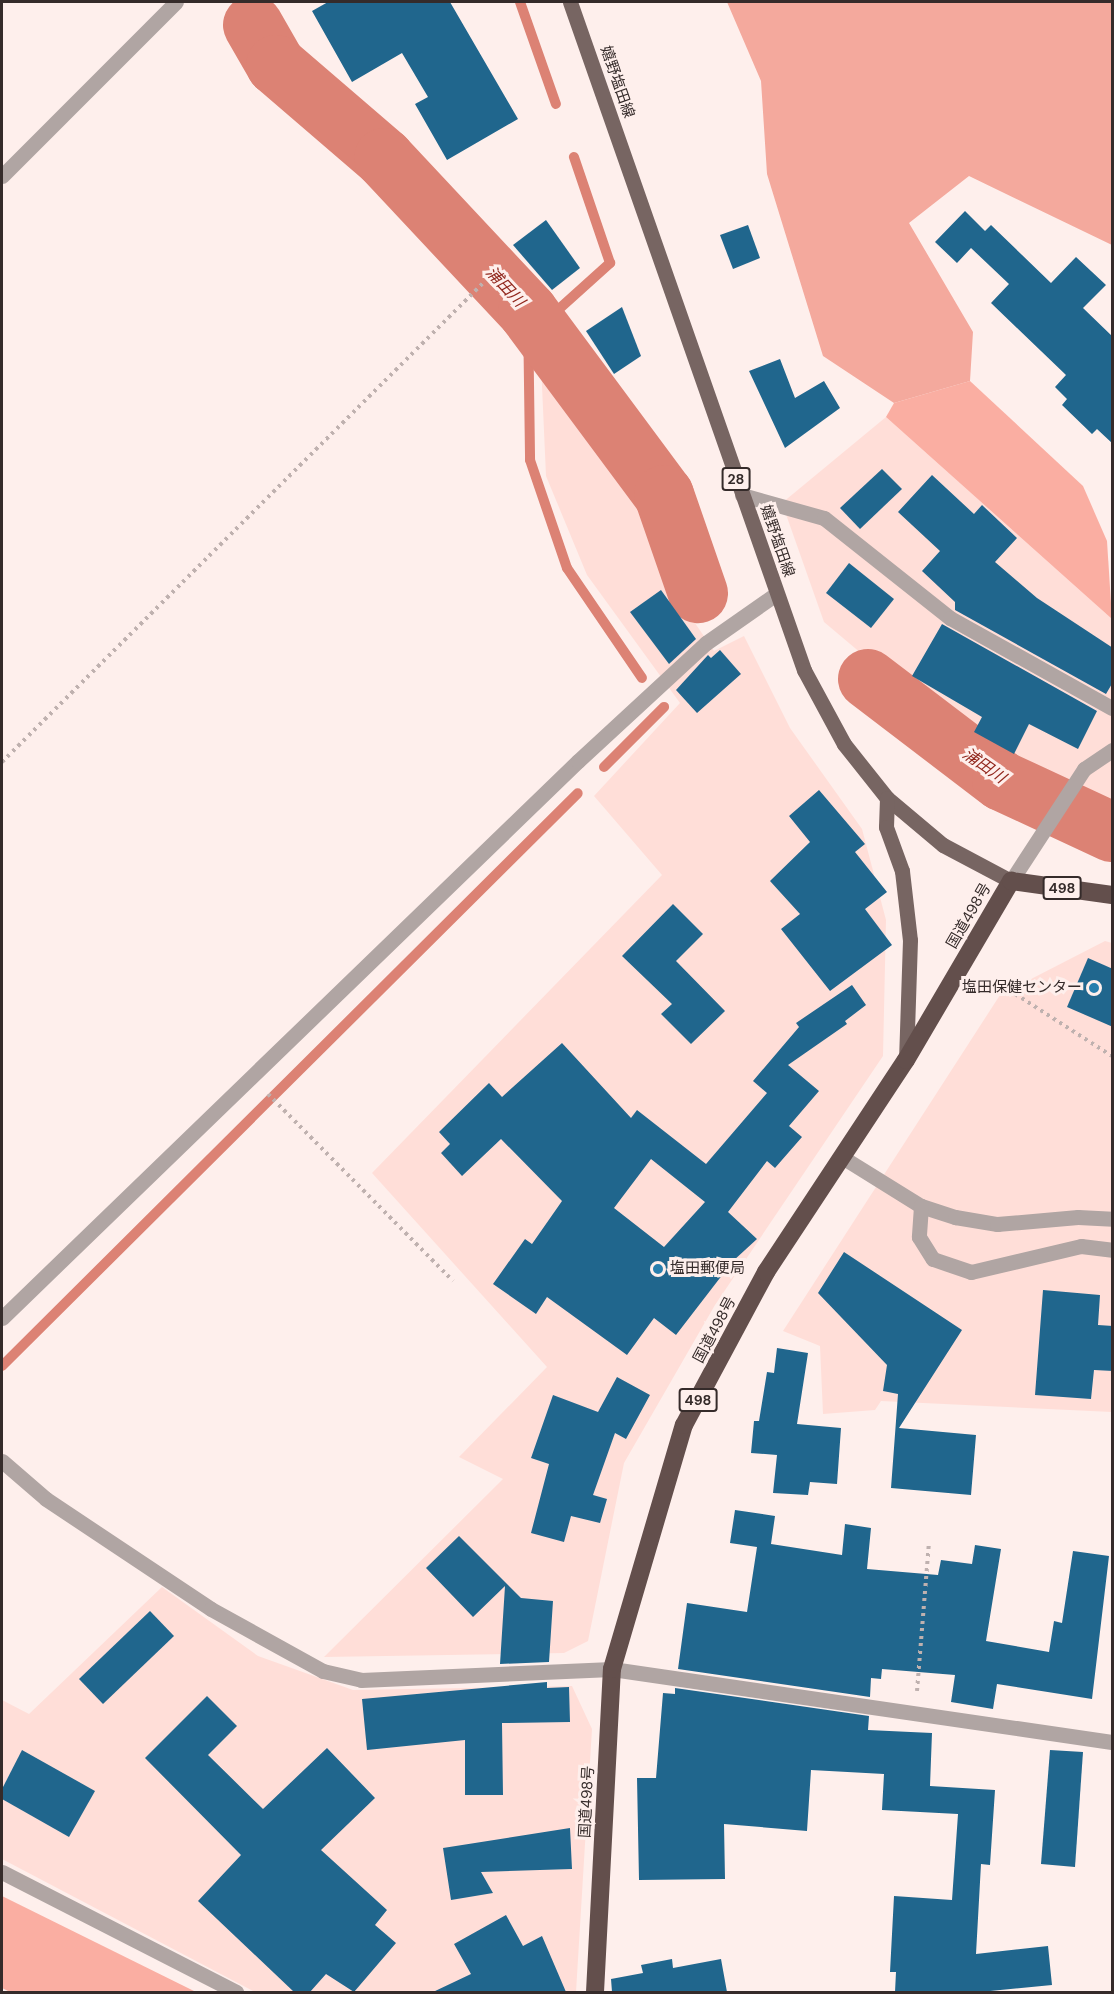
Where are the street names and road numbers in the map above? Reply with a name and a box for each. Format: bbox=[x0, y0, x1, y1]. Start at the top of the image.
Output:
street label: 嬉野塩田線 bbox=[596, 44, 638, 120]
road number: 28 bbox=[721, 468, 751, 490]
street label: 嬉野塩田線 bbox=[756, 503, 798, 579]
road number: 498 bbox=[1042, 877, 1082, 899]
street label: 国道498号 bbox=[943, 880, 995, 952]
street label: 国道498号 bbox=[690, 1294, 740, 1366]
road number: 498 bbox=[678, 1389, 718, 1411]
street label: 国道498号 bbox=[576, 1765, 598, 1839]

